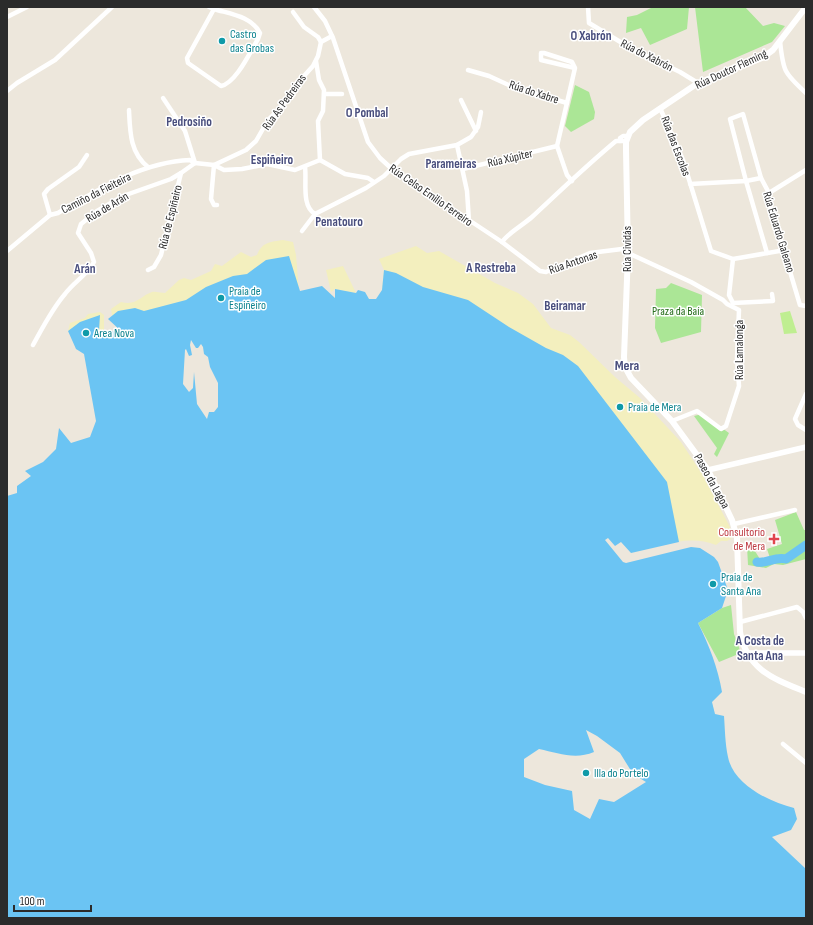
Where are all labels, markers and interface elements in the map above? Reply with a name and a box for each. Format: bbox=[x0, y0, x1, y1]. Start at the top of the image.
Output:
place label: Castro das Grobas bbox=[230, 27, 274, 56]
district label: O Xabrón bbox=[570, 28, 612, 44]
marker: Castro das Grobas bbox=[217, 36, 227, 46]
street label: Rúa do Xabrón bbox=[618, 36, 676, 75]
street label: Rúa Doutor Fleming bbox=[693, 46, 770, 93]
street label: Rúa As Pedreiras bbox=[259, 71, 310, 133]
street label: Rúa do Xabre bbox=[507, 77, 561, 108]
district label: O Pombal bbox=[346, 105, 389, 121]
district label: Pedrosiño bbox=[166, 114, 212, 130]
street label: Rúa das Escolas bbox=[657, 114, 694, 178]
street label: Rúa Xúpiter bbox=[486, 146, 535, 171]
district label: Espiñeiro bbox=[251, 152, 294, 168]
district label: Parameiras bbox=[425, 156, 477, 172]
street label: Rúa Celso Emilio Ferreiro bbox=[386, 161, 475, 230]
street label: Camiño da Fieiteira bbox=[59, 169, 134, 217]
street label: Rúa de Espiñeiro bbox=[155, 183, 186, 251]
street label: Rúa de Arán bbox=[83, 189, 131, 226]
street label: Rúa Eduardo Galeano bbox=[759, 190, 798, 275]
district label: Penatouro bbox=[315, 214, 363, 230]
street label: Rúa Cividás bbox=[620, 226, 635, 272]
street label: Rúa Antonas bbox=[547, 247, 599, 278]
district label: A Restreba bbox=[465, 260, 516, 276]
district label: Arán bbox=[73, 261, 96, 277]
place label: Praia de Espiñeiro bbox=[229, 284, 266, 313]
marker: Praia de Espiñeiro bbox=[216, 293, 226, 303]
district label: Beiramar bbox=[544, 298, 586, 314]
park label: Praza da Baía bbox=[652, 304, 704, 319]
street label: Rúa Lamalonga bbox=[732, 320, 747, 380]
place label: Area Nova bbox=[93, 326, 134, 341]
marker: Area Nova bbox=[81, 328, 91, 338]
district label: Mera bbox=[615, 357, 640, 374]
place label: Praia de Mera bbox=[628, 400, 682, 415]
marker: Praia de Mera bbox=[615, 402, 625, 412]
street label: Paseo da Lagoa bbox=[690, 451, 733, 512]
place label: Consultorio de Mera bbox=[718, 525, 765, 554]
marker: Consultorio de Mera bbox=[768, 533, 780, 545]
place label: Praia de Santa Ana bbox=[721, 570, 762, 599]
marker: Praia de Santa Ana bbox=[708, 579, 718, 589]
district label: A Costa de Santa Ana bbox=[735, 633, 785, 664]
place label: Illa do Portelo bbox=[594, 766, 649, 781]
marker: Illa do Portelo bbox=[581, 768, 591, 778]
scale bar bbox=[14, 887, 91, 913]
text: 100 m bbox=[20, 894, 45, 909]

